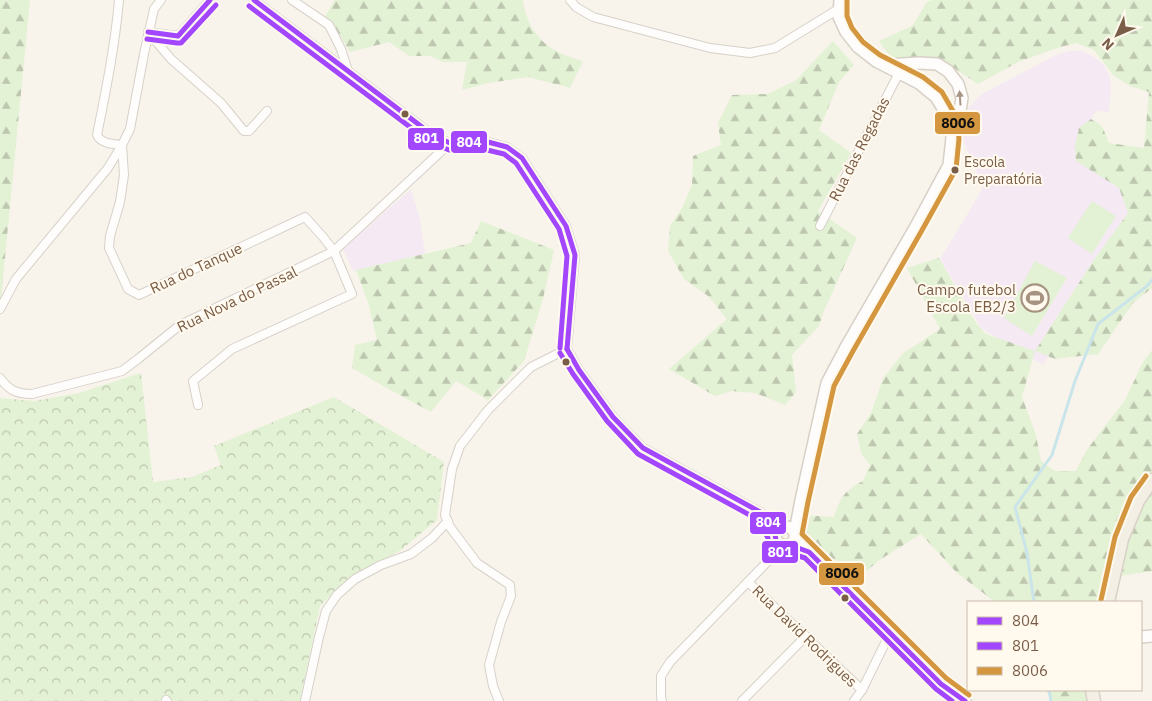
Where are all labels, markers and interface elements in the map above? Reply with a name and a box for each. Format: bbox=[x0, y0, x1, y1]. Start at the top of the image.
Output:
north arrow bbox=[1092, 10, 1142, 60]
text: N bbox=[1098, 34, 1118, 54]
one-way arrow bbox=[955, 90, 963, 106]
street label: Rua das Regadas bbox=[824, 94, 894, 204]
unlabelled marker bbox=[400, 109, 410, 119]
line badge: 8006 bbox=[934, 111, 981, 135]
text: 8006 bbox=[941, 114, 975, 132]
line badge: 801 bbox=[407, 127, 445, 151]
text: 801 bbox=[413, 129, 439, 147]
line badge: 804 bbox=[450, 130, 488, 154]
text: 804 bbox=[456, 133, 482, 151]
place label: Escola Preparatória bbox=[964, 153, 1043, 188]
marker: Escola Preparatória bbox=[950, 165, 960, 175]
street label: Rua do Tanque bbox=[147, 238, 245, 298]
street label: Rua Nova do Passal bbox=[174, 262, 300, 336]
place label: Campo futebol Escola EB2/3 bbox=[917, 280, 1016, 316]
sports icon: Campo futebol Escola EB2/3 bbox=[1020, 283, 1050, 313]
unlabelled marker bbox=[561, 357, 571, 367]
line badge: 804 bbox=[749, 511, 787, 535]
text: 804 bbox=[755, 513, 781, 531]
line badge: 801 bbox=[761, 540, 799, 564]
text: 801 bbox=[767, 543, 793, 561]
line badge: 8006 bbox=[818, 562, 865, 586]
text: 8006 bbox=[825, 564, 859, 582]
street label: Rua David Rodrigues bbox=[749, 581, 861, 691]
unlabelled marker bbox=[840, 593, 850, 603]
legend bbox=[967, 601, 1142, 691]
text: 804 bbox=[1012, 611, 1039, 630]
text: 801 bbox=[1012, 636, 1039, 655]
text: 8006 bbox=[1012, 661, 1048, 680]

